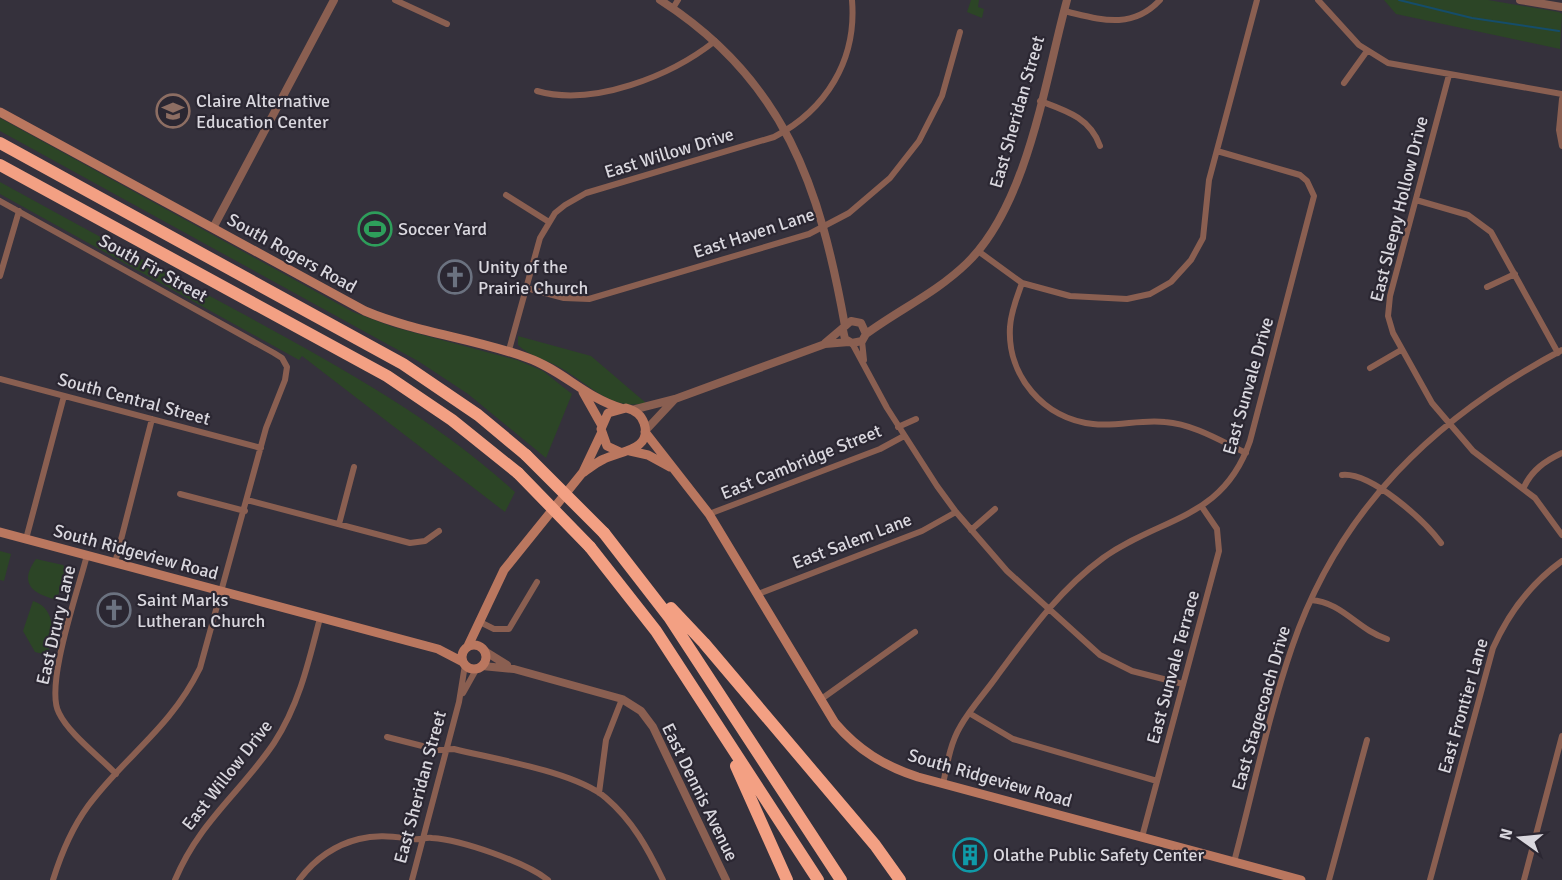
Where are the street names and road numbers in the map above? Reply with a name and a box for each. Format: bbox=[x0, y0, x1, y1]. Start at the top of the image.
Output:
street label: East Sheridan Street bbox=[985, 33, 1049, 191]
street label: East Sleepy Hollow Drive bbox=[1365, 114, 1433, 304]
street label: East Willow Drive bbox=[602, 123, 736, 183]
street label: East Haven Lane bbox=[691, 203, 817, 263]
street label: South Rogers Road bbox=[223, 208, 361, 298]
street label: South Fir Street bbox=[95, 229, 211, 307]
street label: East Sunvale Drive bbox=[1218, 315, 1278, 457]
street label: South Central Street bbox=[55, 368, 213, 430]
street label: East Cambridge Street bbox=[717, 420, 885, 504]
street label: East Salem Lane bbox=[789, 508, 915, 574]
street label: South Ridgeview Road bbox=[51, 519, 221, 585]
street label: East Drury Lane bbox=[32, 563, 80, 687]
street label: East Sunvale Terrace bbox=[1142, 588, 1204, 746]
street label: East Stagecoach Drive bbox=[1227, 623, 1295, 793]
street label: East Frontier Lane bbox=[1433, 636, 1493, 776]
street label: East Sheridan Street bbox=[389, 708, 451, 866]
street label: East Willow Drive bbox=[177, 715, 277, 835]
street label: East Dennis Avenue bbox=[657, 719, 743, 865]
street label: South Ridgeview Road bbox=[905, 744, 1075, 812]

